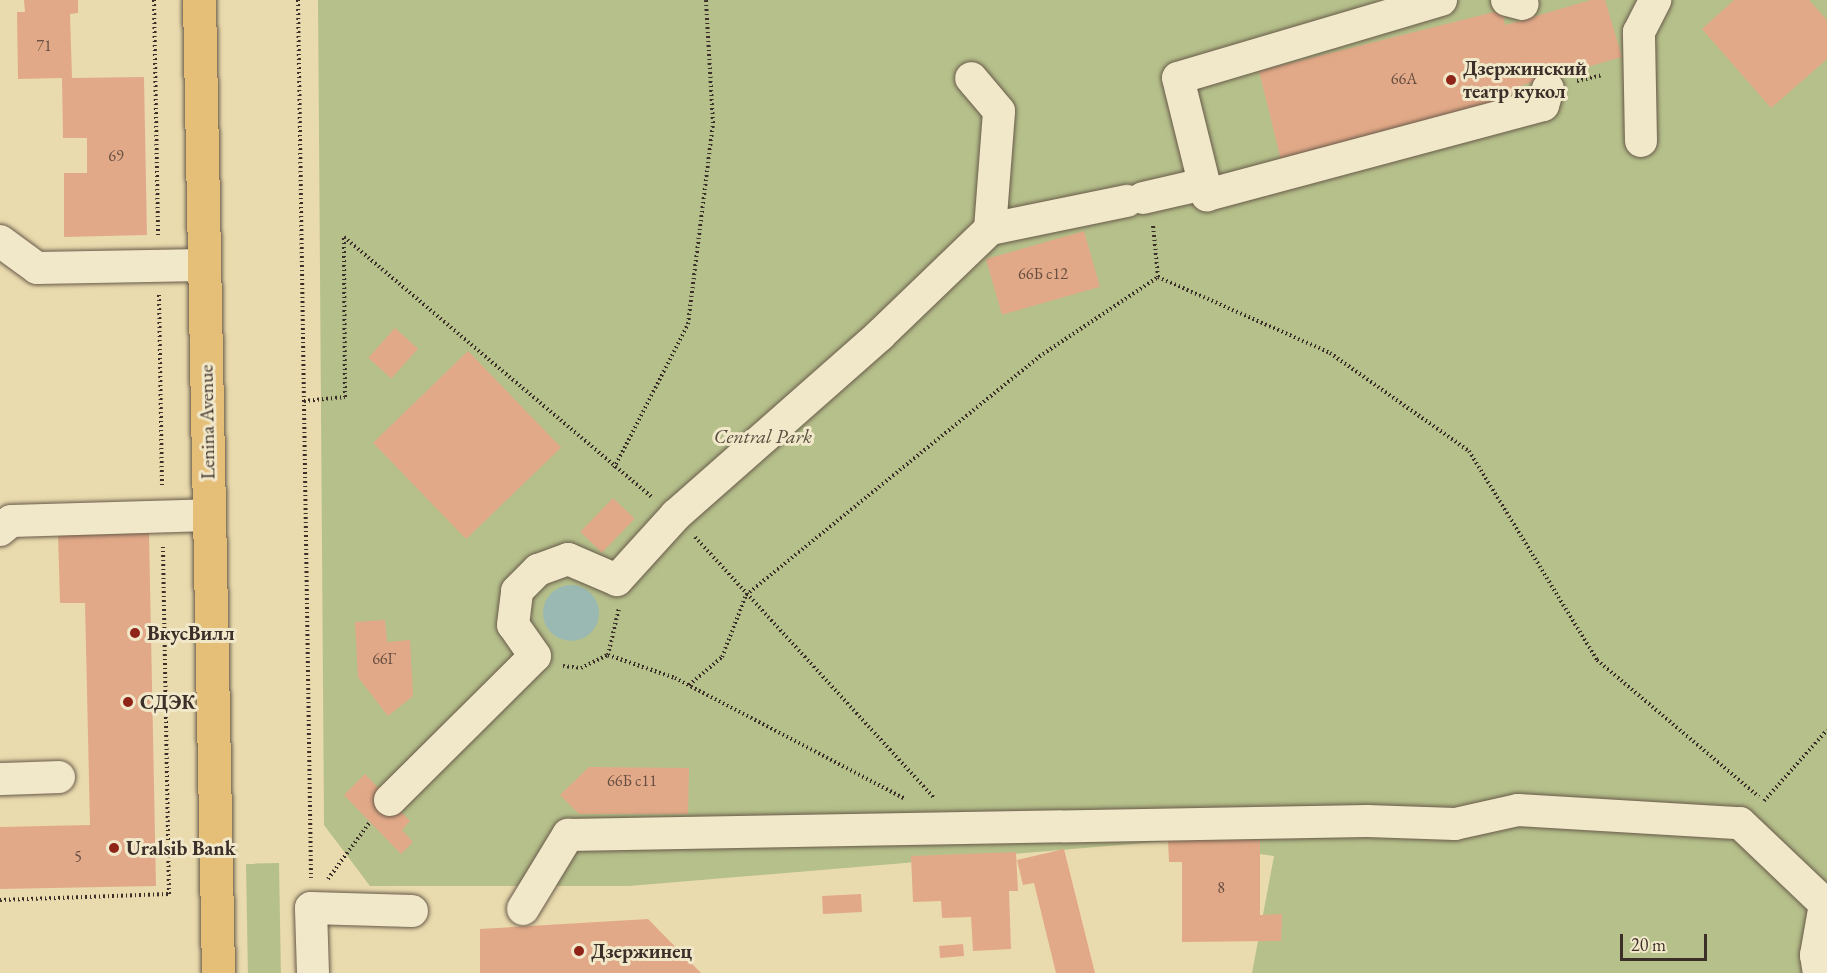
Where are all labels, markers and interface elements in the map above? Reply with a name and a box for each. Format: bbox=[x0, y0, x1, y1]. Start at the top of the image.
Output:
house number: 71 bbox=[36, 36, 52, 56]
place label: Дзержинский театр кукол bbox=[1463, 56, 1587, 103]
house number: 66А bbox=[1391, 69, 1417, 89]
marker: Дзержинский театр кукол bbox=[1444, 73, 1458, 87]
house number: 69 bbox=[108, 146, 124, 166]
house number: 66Б с12 bbox=[1018, 264, 1068, 284]
street label: Lenina Avenue bbox=[194, 364, 220, 480]
park label: Central Park bbox=[714, 424, 812, 448]
place label: ВкусВилл bbox=[147, 621, 234, 645]
marker: ВкусВилл bbox=[128, 626, 142, 640]
house number: 66Г bbox=[372, 649, 396, 669]
place label: СДЭК bbox=[140, 690, 196, 714]
marker: СДЭК bbox=[121, 695, 135, 709]
house number: 66Б с11 bbox=[607, 771, 657, 791]
place label: Uralsib Bank bbox=[126, 836, 236, 860]
marker: Uralsib Bank bbox=[107, 841, 121, 855]
house number: 5 bbox=[74, 847, 82, 867]
house number: 8 bbox=[1217, 878, 1225, 898]
scale bar bbox=[1623, 922, 1710, 960]
text: 20 m bbox=[1631, 933, 1666, 956]
place label: Дзержинец bbox=[591, 939, 692, 963]
marker: Дзержинец bbox=[572, 944, 586, 958]

